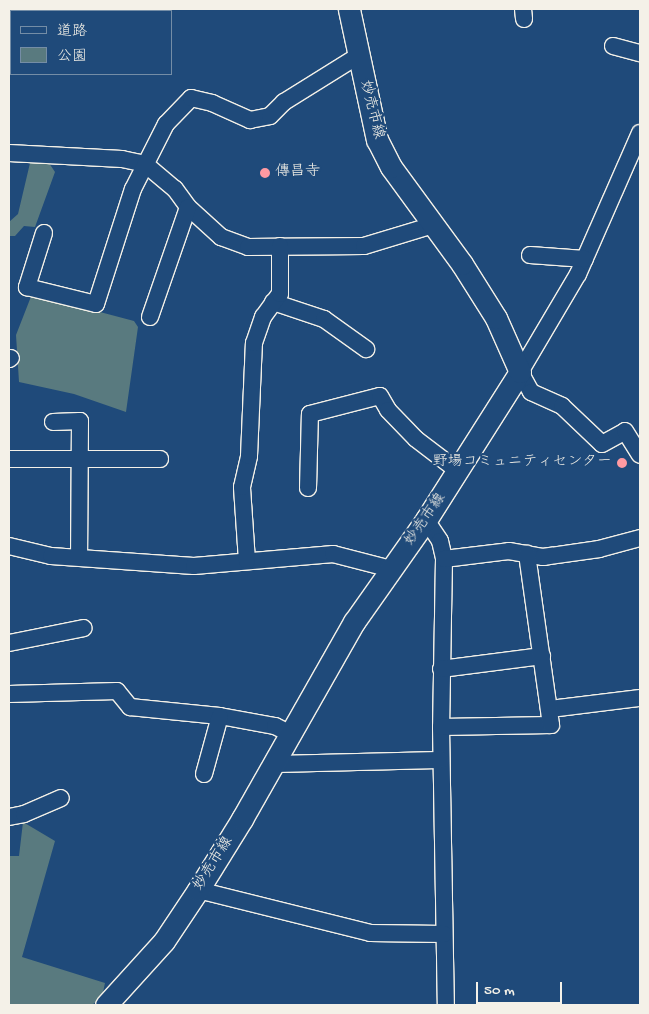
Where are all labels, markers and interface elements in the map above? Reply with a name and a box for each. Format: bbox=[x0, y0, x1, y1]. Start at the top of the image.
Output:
legend bbox=[10, 10, 172, 75]
text: 道路 bbox=[57, 23, 87, 41]
text: 公園 bbox=[57, 48, 87, 66]
street label: 妙売市線 bbox=[355, 79, 387, 141]
place label: 傳昌寺 bbox=[275, 164, 320, 182]
marker: 傳昌寺 bbox=[259, 167, 271, 179]
place label: 野場コミュニティセンター bbox=[432, 454, 612, 472]
marker: 野場コミュニティセンター bbox=[616, 457, 628, 469]
street label: 妙売市線 bbox=[401, 490, 451, 550]
street label: 妙売市線 bbox=[190, 834, 238, 894]
scale bar bbox=[479, 972, 565, 1004]
text: 50 m bbox=[484, 982, 515, 1000]

